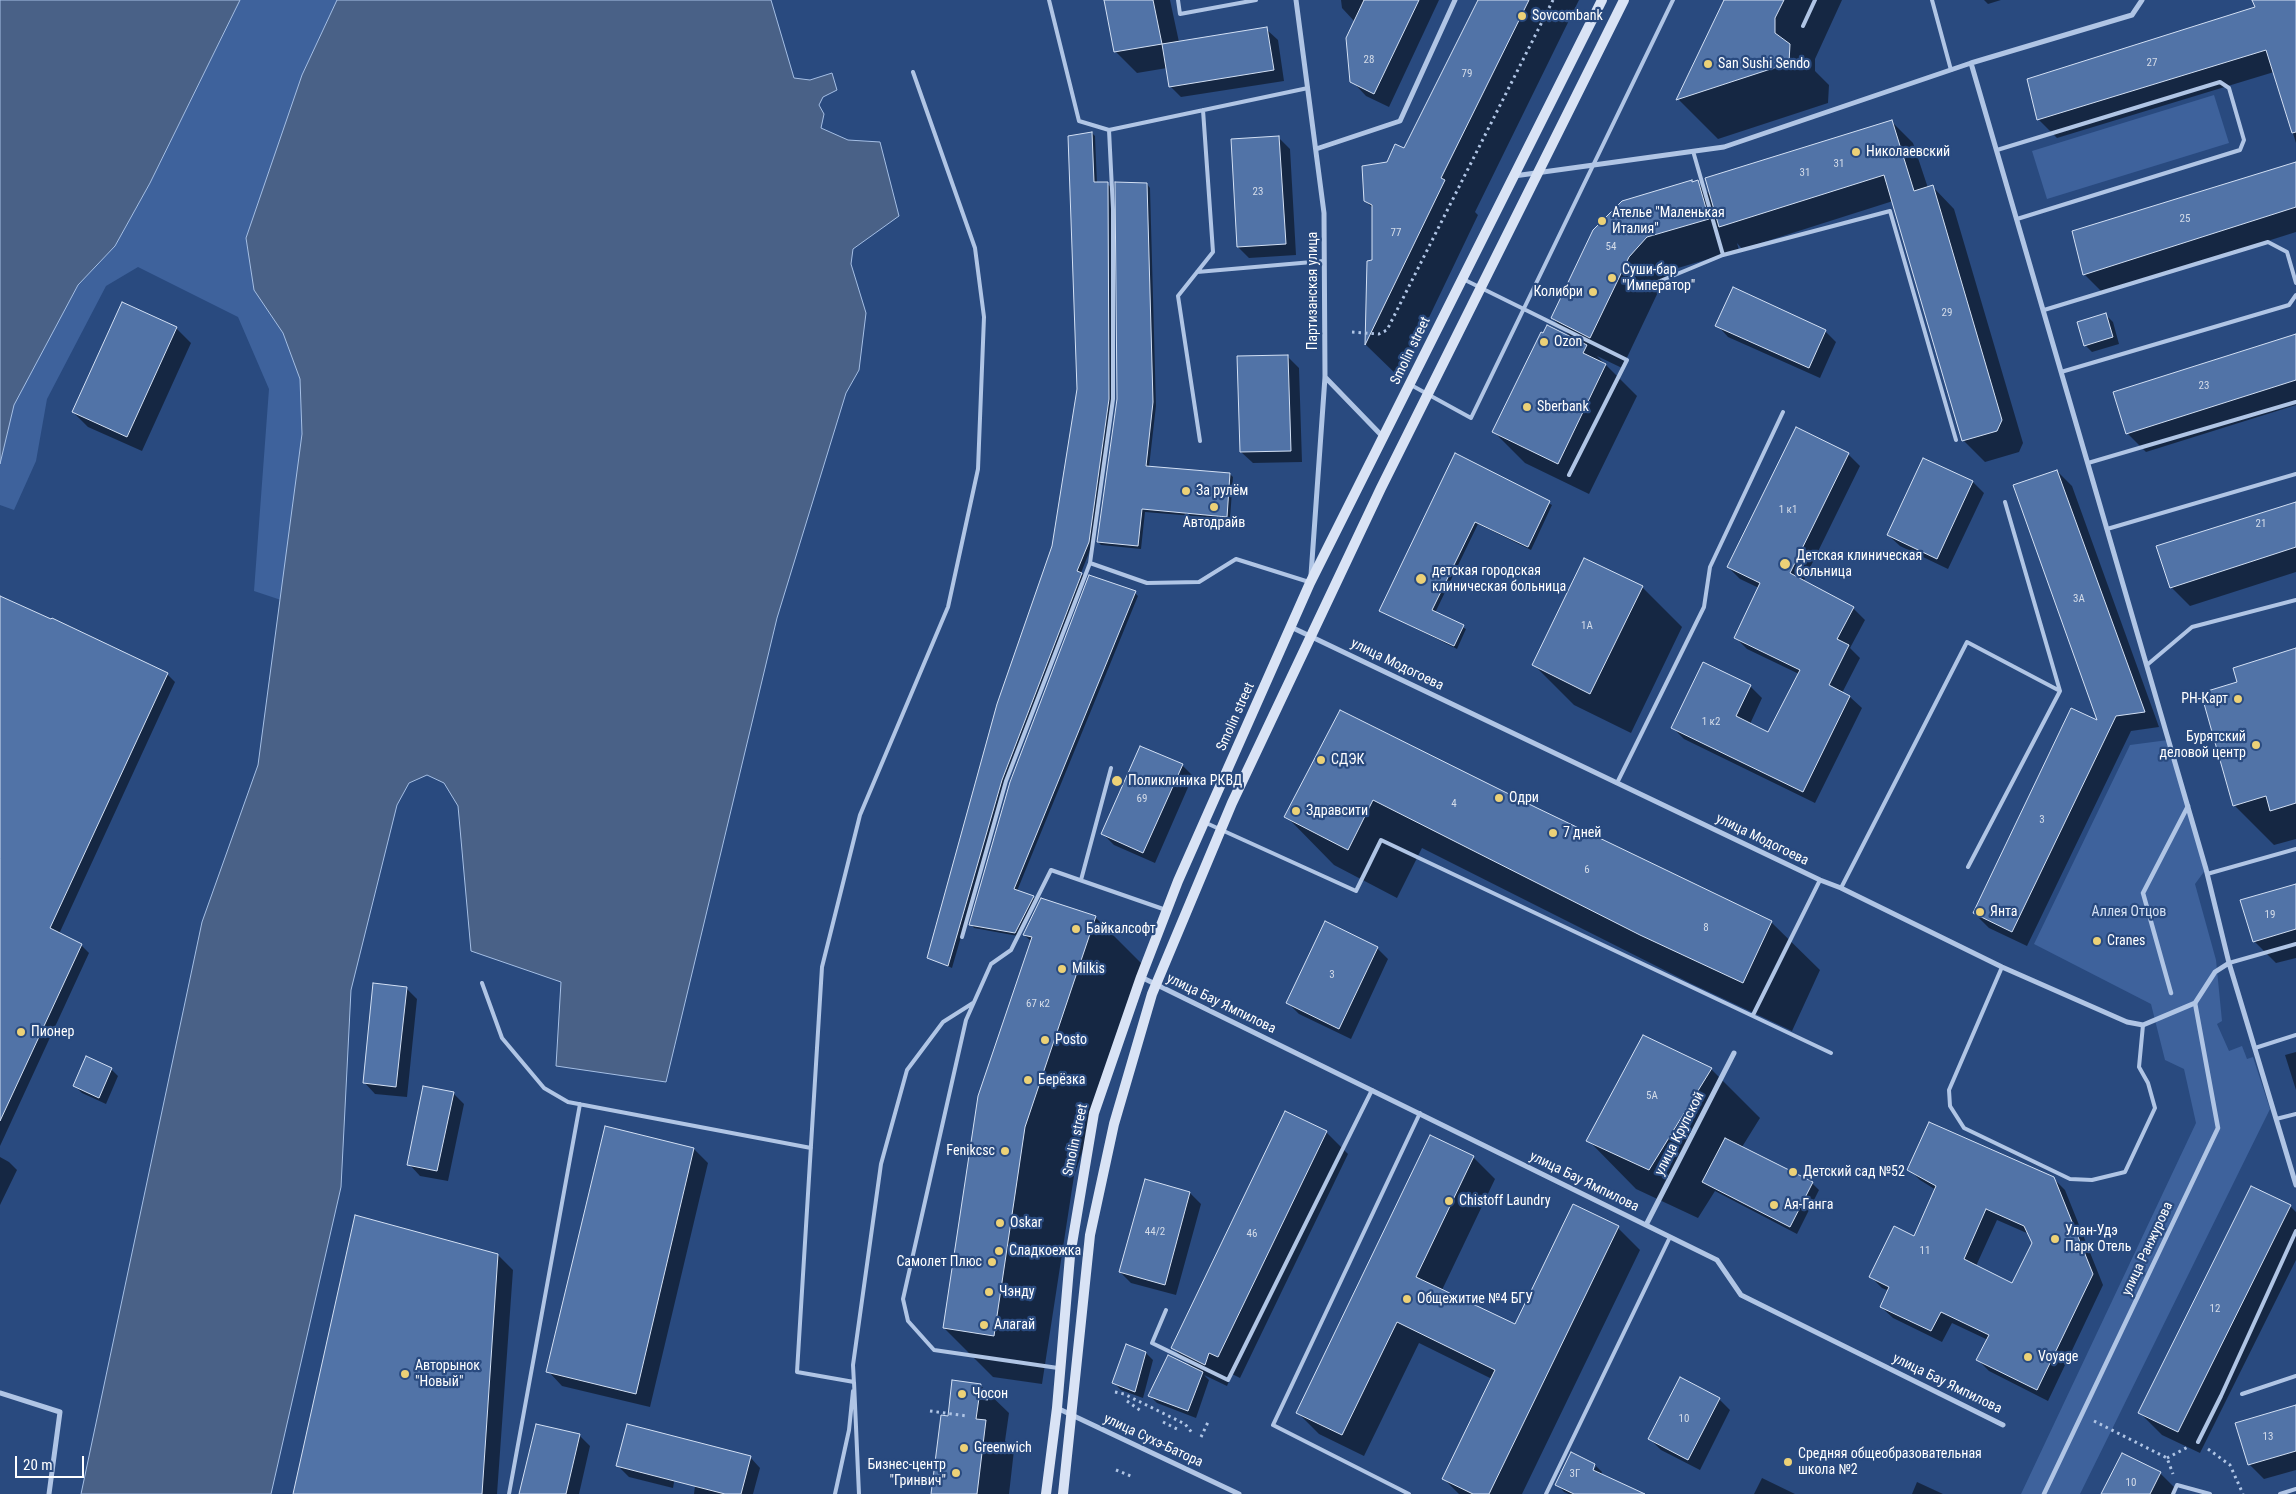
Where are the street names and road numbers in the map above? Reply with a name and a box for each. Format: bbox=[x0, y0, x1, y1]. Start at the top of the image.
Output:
street label: Партизанская улица bbox=[1305, 232, 1321, 350]
street label: Smolin street bbox=[1387, 314, 1435, 388]
street label: улица Модогоева bbox=[1348, 635, 1446, 695]
street label: Smolin street bbox=[1213, 680, 1259, 754]
street label: улица Модогоева bbox=[1713, 810, 1811, 870]
street label: улица Бау Ямпилова bbox=[1164, 970, 1278, 1038]
street label: улица Крупской bbox=[1652, 1089, 1708, 1179]
street label: Smolin street bbox=[1060, 1102, 1092, 1178]
street label: улица Бау Ямпилова bbox=[1527, 1148, 1641, 1216]
street label: улица Ранжурова bbox=[2119, 1200, 2177, 1298]
street label: улица Бау Ямпилова bbox=[1890, 1350, 2004, 1418]
street label: улица Сухэ-Батора bbox=[1101, 1411, 1205, 1471]

